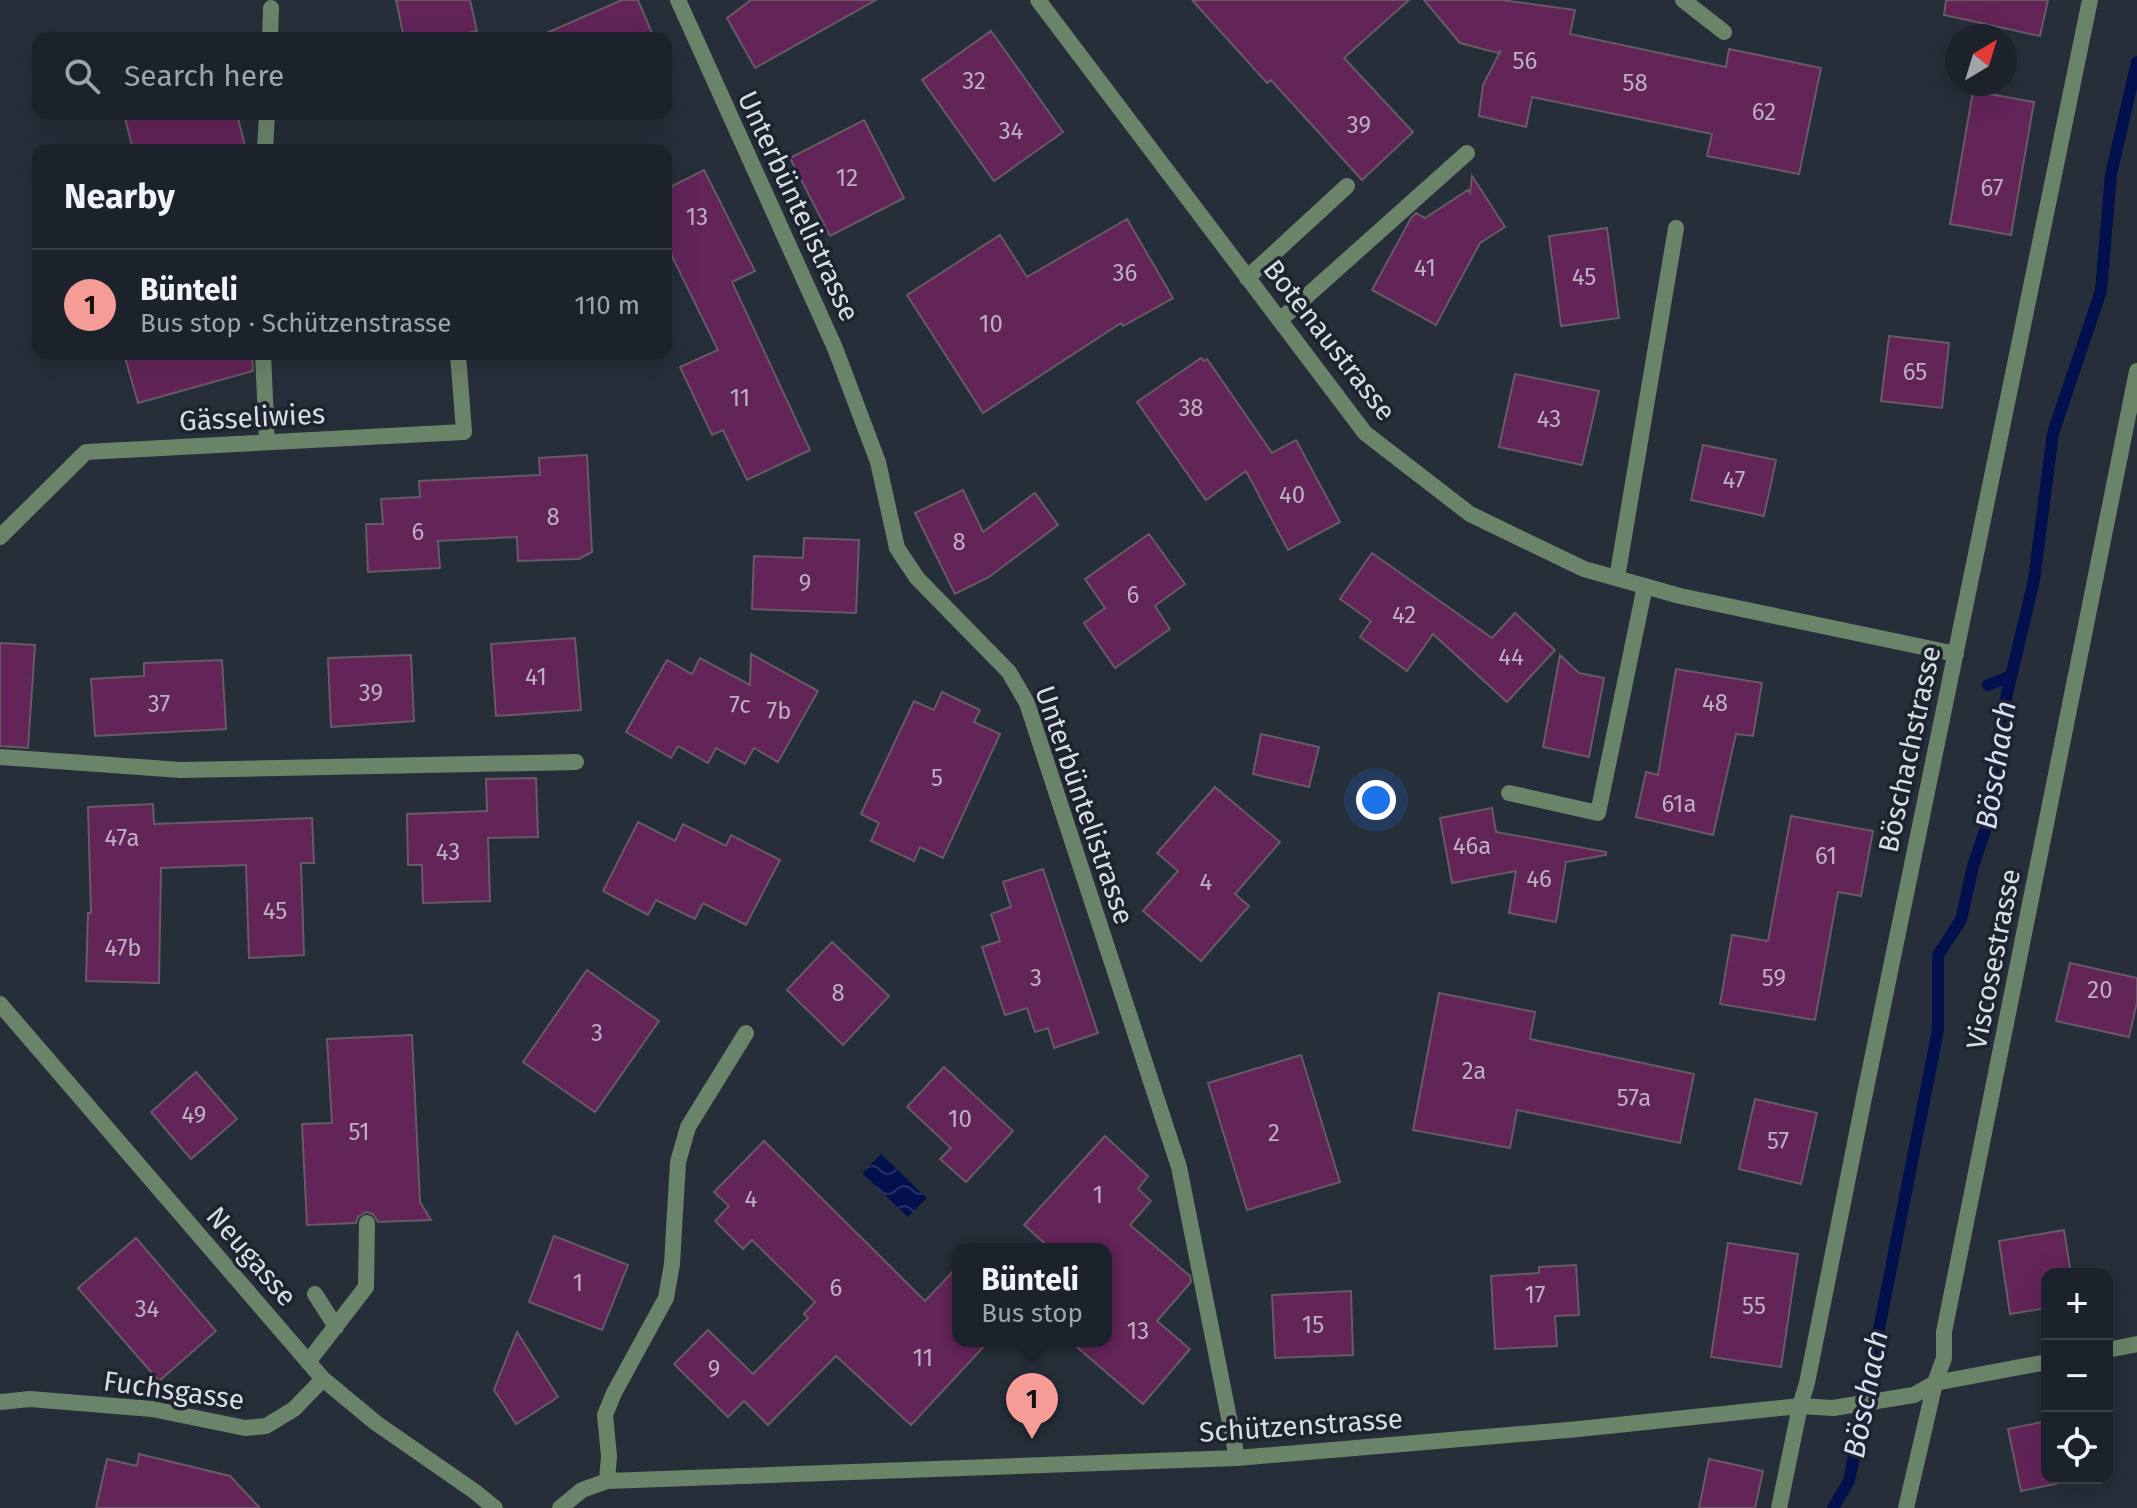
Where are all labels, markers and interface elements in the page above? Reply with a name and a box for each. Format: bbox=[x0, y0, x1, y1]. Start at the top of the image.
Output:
north arrow bbox=[1945, 24, 2017, 96]
search box bbox=[32, 32, 672, 120]
house number: 56 bbox=[1513, 47, 1537, 75]
icon: search bbox=[60, 54, 104, 98]
text: Search here bbox=[124, 58, 284, 94]
house number: 32 bbox=[962, 67, 986, 95]
house number: 58 bbox=[1622, 69, 1648, 97]
street label: Unterbüntelistrasse bbox=[731, 86, 866, 327]
house number: 62 bbox=[1752, 98, 1776, 126]
house number: 39 bbox=[1347, 111, 1371, 139]
house number: 34 bbox=[999, 117, 1024, 145]
house number: 12 bbox=[836, 164, 858, 192]
house number: 67 bbox=[1981, 174, 2003, 202]
text: Nearby bbox=[64, 176, 175, 217]
house number: 13 bbox=[686, 203, 708, 231]
street label: Botenaustrasse bbox=[1256, 253, 1403, 427]
house number: 41 bbox=[1414, 254, 1436, 282]
house number: 36 bbox=[1113, 259, 1137, 287]
house number: 45 bbox=[1572, 263, 1596, 291]
text: Bünteli bbox=[140, 272, 238, 308]
text: 1 bbox=[84, 290, 96, 321]
text: 110 m bbox=[574, 290, 640, 321]
text: Bus stop · Schützenstrasse bbox=[140, 308, 451, 339]
house number: 10 bbox=[979, 310, 1003, 338]
house number: 65 bbox=[1903, 358, 1927, 386]
house number: 11 bbox=[730, 384, 750, 412]
house number: 38 bbox=[1178, 394, 1204, 422]
street label: Gässeliwies bbox=[178, 397, 326, 438]
house number: 43 bbox=[1537, 405, 1561, 433]
house number: 47 bbox=[1723, 466, 1745, 494]
house number: 40 bbox=[1279, 481, 1305, 509]
house number: 8 bbox=[546, 503, 560, 531]
house number: 6 bbox=[412, 518, 424, 546]
house number: 8 bbox=[952, 528, 966, 556]
house number: 9 bbox=[799, 569, 811, 597]
house number: 6 bbox=[1127, 581, 1139, 609]
house number: 42 bbox=[1392, 601, 1416, 629]
house number: 44 bbox=[1498, 643, 1524, 671]
street label: Böschachstrasse bbox=[1871, 643, 1947, 855]
house number: 41 bbox=[525, 663, 547, 691]
house number: 39 bbox=[359, 679, 383, 707]
street label: Unterbüntelistrasse bbox=[1028, 682, 1141, 929]
house number: 48 bbox=[1702, 689, 1728, 717]
house number: 37 bbox=[148, 690, 170, 718]
house number: 7c bbox=[729, 691, 751, 719]
house number: 7b bbox=[767, 697, 791, 725]
water label: Böschach bbox=[1968, 698, 2024, 832]
house number: 5 bbox=[931, 764, 943, 792]
your location bbox=[1356, 780, 1396, 820]
house number: 61a bbox=[1661, 790, 1697, 818]
house number: 47a bbox=[104, 824, 140, 852]
house number: 46a bbox=[1453, 832, 1491, 860]
house number: 43 bbox=[436, 838, 460, 866]
house number: 61 bbox=[1815, 842, 1837, 870]
house number: 46 bbox=[1526, 865, 1552, 893]
street label: Viscosestrasse bbox=[1960, 866, 2027, 1052]
house number: 4 bbox=[1200, 868, 1213, 896]
house number: 45 bbox=[263, 897, 287, 925]
house number: 47b bbox=[104, 934, 142, 962]
house number: 3 bbox=[1030, 964, 1042, 992]
house number: 59 bbox=[1762, 964, 1786, 992]
house number: 20 bbox=[2087, 976, 2113, 1004]
house number: 8 bbox=[831, 979, 845, 1007]
house number: 3 bbox=[591, 1019, 603, 1047]
house number: 2a bbox=[1462, 1057, 1486, 1085]
house number: 57a bbox=[1617, 1084, 1651, 1112]
house number: 49 bbox=[182, 1101, 206, 1129]
house number: 10 bbox=[948, 1105, 972, 1133]
house number: 51 bbox=[348, 1118, 370, 1146]
house number: 2 bbox=[1268, 1119, 1280, 1147]
house number: 57 bbox=[1767, 1127, 1789, 1155]
house number: 1 bbox=[1093, 1181, 1103, 1209]
house number: 4 bbox=[745, 1185, 758, 1213]
street label: Neugasse bbox=[200, 1200, 304, 1313]
popup bbox=[952, 1243, 1112, 1347]
text: Bünteli bbox=[981, 1262, 1079, 1298]
map controls bbox=[2041, 1268, 2113, 1484]
button: + bbox=[2041, 1268, 2113, 1340]
house number: 1 bbox=[573, 1269, 583, 1297]
house number: 6 bbox=[830, 1274, 842, 1302]
house number: 17 bbox=[1524, 1281, 1546, 1309]
house number: 55 bbox=[1742, 1292, 1766, 1320]
house number: 34 bbox=[135, 1295, 160, 1323]
text: Bus stop bbox=[981, 1298, 1083, 1329]
house number: 15 bbox=[1302, 1311, 1324, 1339]
house number: 13 bbox=[1127, 1317, 1149, 1345]
water label: Böschach bbox=[1836, 1327, 1896, 1461]
button: − bbox=[2041, 1340, 2113, 1412]
house number: 11 bbox=[913, 1344, 933, 1372]
house number: 9 bbox=[708, 1355, 720, 1383]
street label: Fuchsgasse bbox=[101, 1364, 247, 1417]
pin: 1 bbox=[1006, 1373, 1058, 1439]
street label: Schützenstrasse bbox=[1198, 1402, 1404, 1449]
button: locate bbox=[2041, 1412, 2113, 1484]

